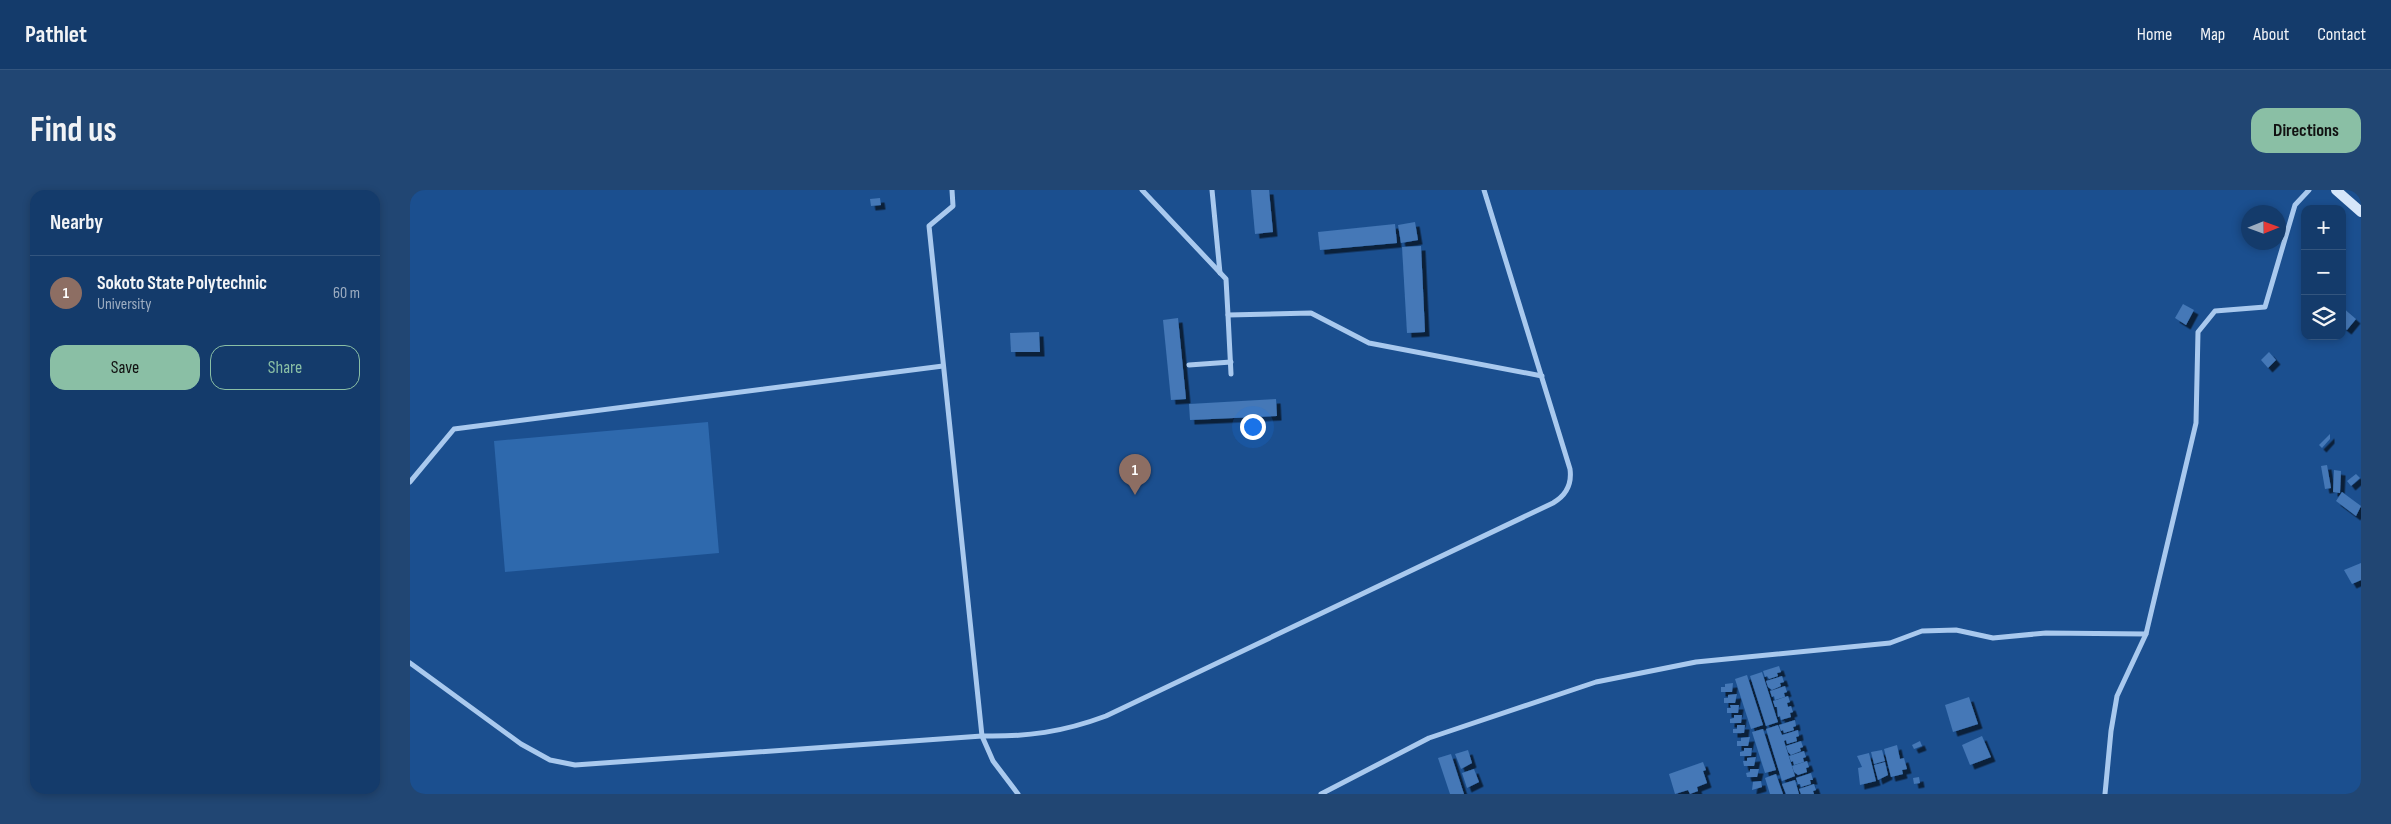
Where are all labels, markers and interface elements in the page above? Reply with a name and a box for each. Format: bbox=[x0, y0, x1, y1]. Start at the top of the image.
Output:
text: Pathlet bbox=[25, 20, 87, 49]
text: Home bbox=[2137, 24, 2172, 45]
text: Map bbox=[2200, 24, 2225, 45]
text: About bbox=[2253, 24, 2289, 45]
text: Contact bbox=[2317, 24, 2366, 45]
button: Directions bbox=[2251, 108, 2361, 153]
text: Find us bbox=[30, 109, 117, 152]
north arrow bbox=[2241, 205, 2286, 250]
map controls bbox=[2301, 205, 2346, 340]
button: + bbox=[2301, 205, 2346, 250]
text: Nearby bbox=[50, 210, 103, 235]
button: − bbox=[2301, 250, 2346, 295]
text: Sokoto State Polytechnic bbox=[97, 272, 267, 295]
text: 1 bbox=[63, 284, 69, 303]
text: 60 m bbox=[333, 284, 360, 303]
text: University bbox=[97, 295, 151, 314]
button: layers bbox=[2301, 295, 2346, 340]
button: Save bbox=[50, 345, 200, 390]
button: Share bbox=[210, 345, 360, 390]
your location bbox=[1240, 414, 1266, 440]
pin: 1 bbox=[1119, 454, 1151, 495]

